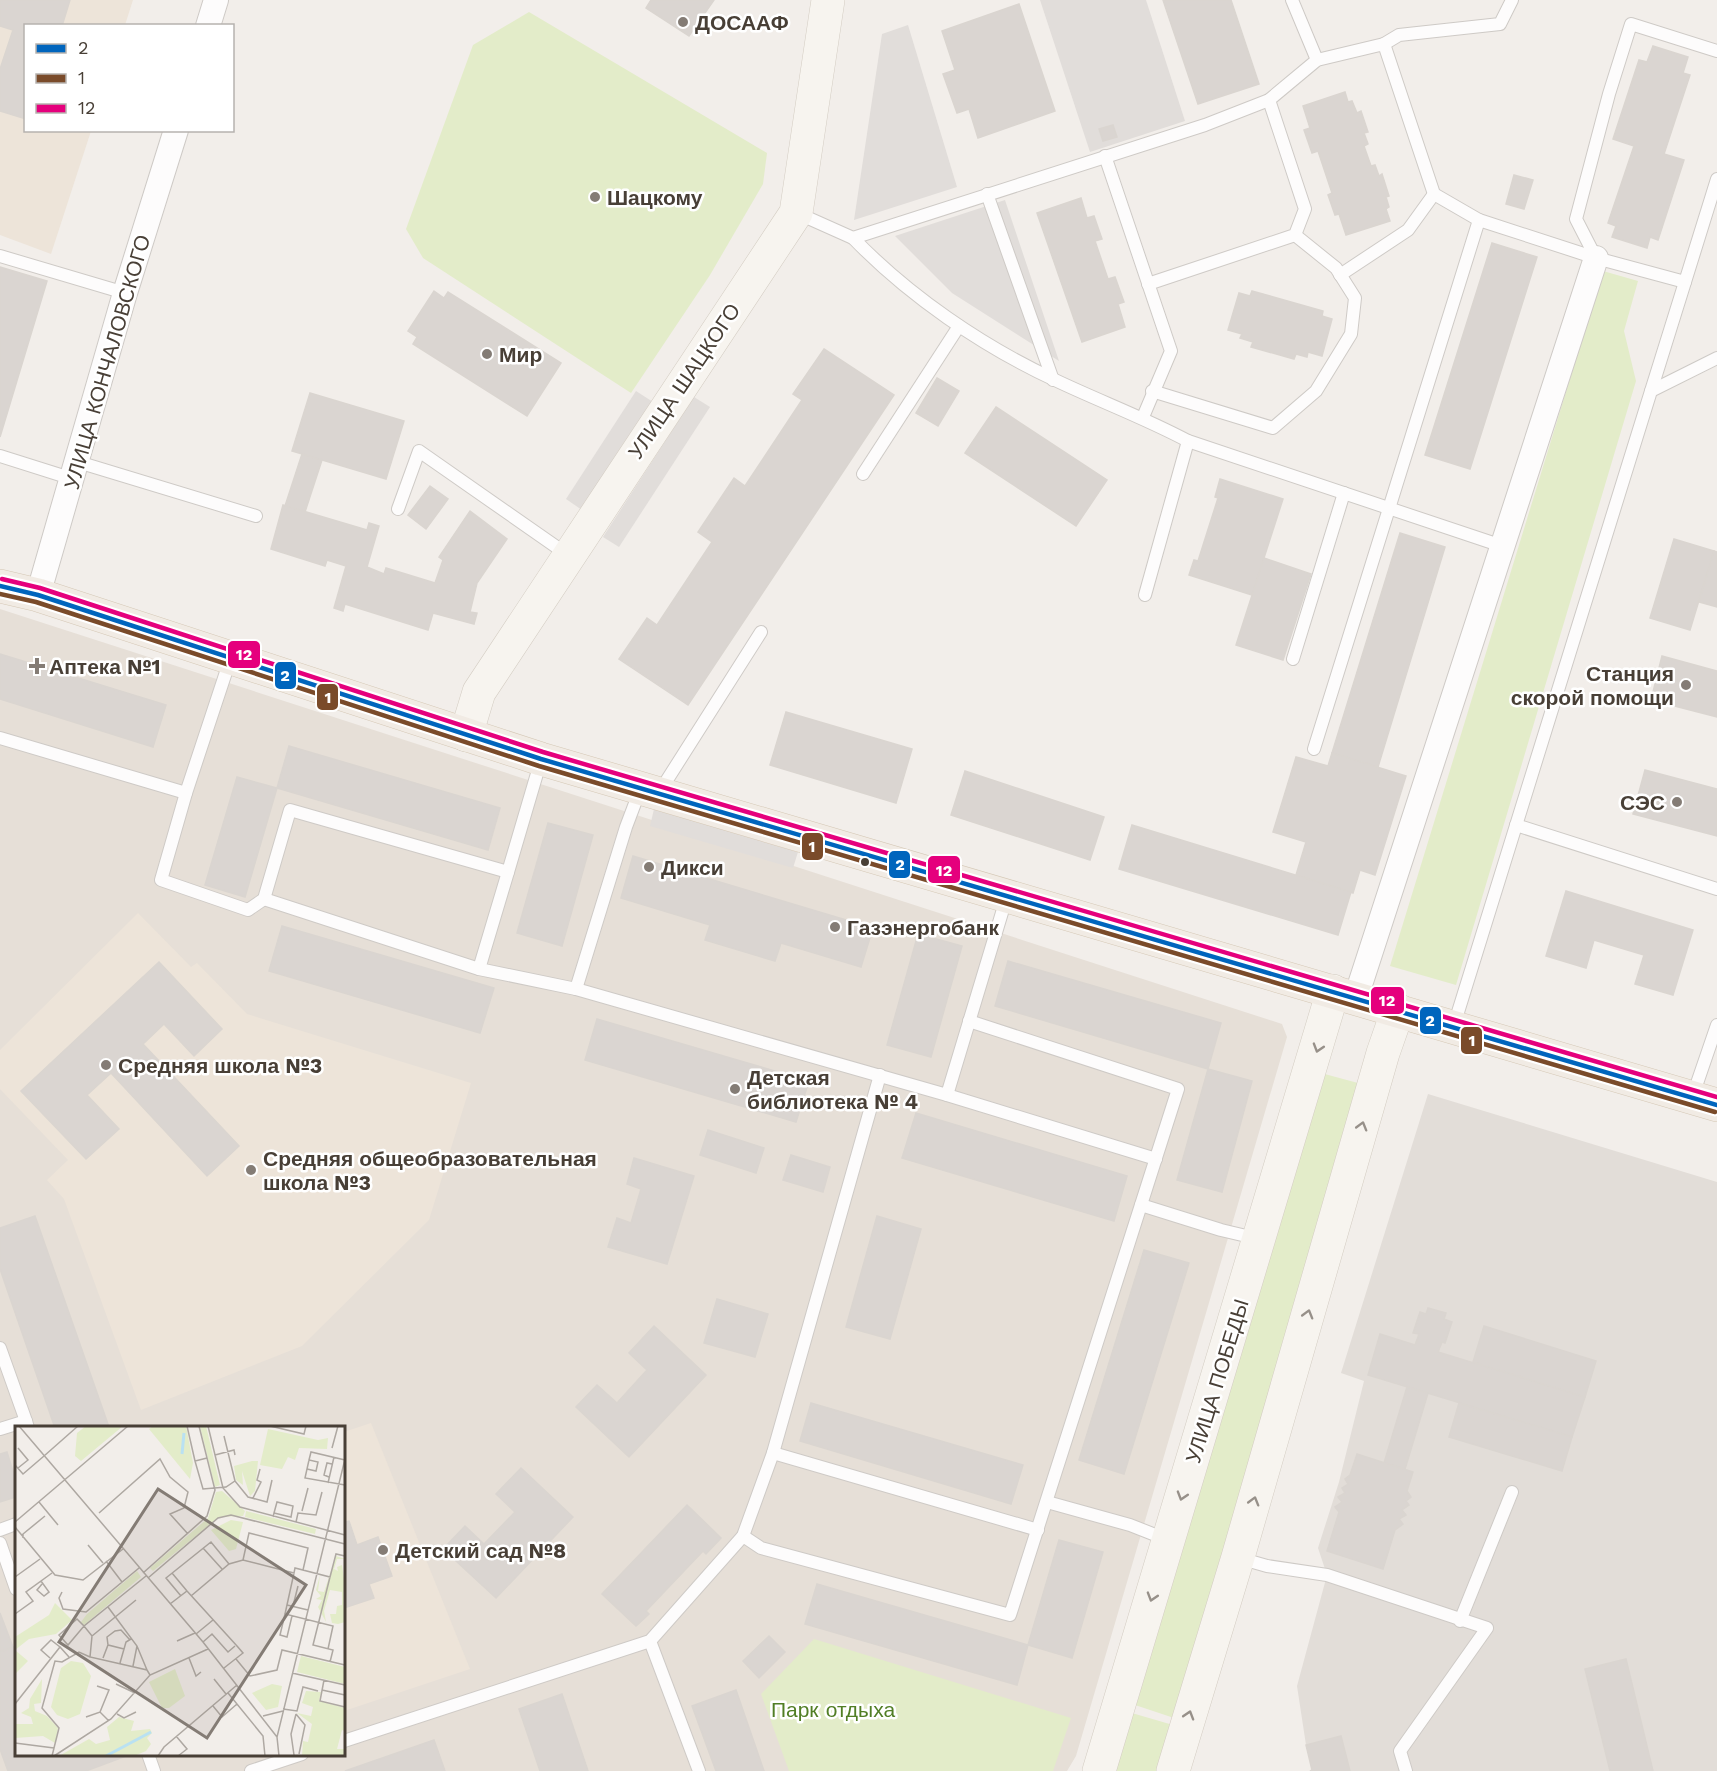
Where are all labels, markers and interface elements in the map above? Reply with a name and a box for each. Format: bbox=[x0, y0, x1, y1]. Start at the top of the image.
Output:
place label: ДОСААФ bbox=[695, 10, 789, 35]
marker: ДОСААФ bbox=[676, 15, 690, 29]
legend bbox=[24, 24, 234, 132]
text: 2 bbox=[78, 37, 89, 58]
text: 1 bbox=[78, 67, 85, 88]
text: 12 bbox=[78, 97, 96, 118]
place label: Шацкому bbox=[607, 185, 703, 210]
marker: Шацкому bbox=[588, 190, 602, 204]
street label: УЛИЦА КОНЧАЛОВСКОГО bbox=[59, 232, 155, 492]
street label: УЛИЦА ШАЦКОГО bbox=[623, 299, 745, 463]
place label: Мир bbox=[499, 342, 542, 367]
marker: Мир bbox=[480, 347, 494, 361]
line badge: 12 bbox=[227, 640, 261, 669]
text: 12 bbox=[236, 645, 252, 664]
place label: Аптека №1 bbox=[49, 654, 161, 679]
marker: Аптека №1 bbox=[30, 659, 44, 673]
line badge: 2 bbox=[274, 661, 297, 690]
place label: Станция скорой помощи bbox=[1511, 661, 1674, 710]
text: 2 bbox=[280, 666, 290, 685]
marker: Станция скорой помощи bbox=[1679, 678, 1693, 692]
line badge: 1 bbox=[316, 683, 339, 711]
text: 1 bbox=[325, 688, 331, 707]
place label: СЭС bbox=[1620, 790, 1665, 815]
marker: СЭС bbox=[1670, 795, 1684, 809]
line badge: 1 bbox=[801, 832, 824, 861]
text: 1 bbox=[809, 837, 815, 856]
line badge: 2 bbox=[888, 850, 911, 879]
place label: Дикси bbox=[661, 855, 724, 880]
text: 2 bbox=[895, 855, 905, 874]
line badge: 12 bbox=[927, 855, 961, 884]
unlabelled marker bbox=[859, 856, 871, 868]
marker: Дикси bbox=[642, 860, 656, 874]
text: 12 bbox=[936, 861, 952, 880]
place label: Газэнергобанк bbox=[847, 915, 999, 940]
marker: Газэнергобанк bbox=[828, 920, 842, 934]
line badge: 12 bbox=[1370, 986, 1405, 1015]
text: 12 bbox=[1379, 991, 1395, 1010]
line badge: 2 bbox=[1419, 1006, 1442, 1035]
text: 2 bbox=[1425, 1011, 1435, 1030]
line badge: 1 bbox=[1460, 1026, 1483, 1055]
text: 1 bbox=[1469, 1031, 1475, 1050]
one-way arrow bbox=[1313, 1042, 1325, 1053]
place label: Средняя школа №3 bbox=[118, 1053, 322, 1078]
marker: Средняя школа №3 bbox=[99, 1058, 113, 1072]
place label: Детская библиотека № 4 bbox=[747, 1065, 918, 1114]
marker: Детская библиотека № 4 bbox=[728, 1082, 742, 1096]
one-way arrow bbox=[1355, 1121, 1367, 1132]
place label: Средняя общеобразовательная школа №3 bbox=[263, 1146, 597, 1195]
marker: Средняя общеобразовательная школа №3 bbox=[244, 1163, 258, 1177]
street label: УЛИЦА ПОБЕДЫ bbox=[1180, 1296, 1254, 1466]
one-way arrow bbox=[1301, 1309, 1313, 1320]
inset map bbox=[15, 1426, 345, 1756]
one-way arrow bbox=[1177, 1490, 1189, 1501]
one-way arrow bbox=[1247, 1496, 1259, 1507]
place label: Детский сад №8 bbox=[395, 1538, 566, 1563]
marker: Детский сад №8 bbox=[376, 1543, 390, 1557]
one-way arrow bbox=[1147, 1591, 1159, 1602]
park label: Парк отдыха bbox=[771, 1697, 895, 1722]
one-way arrow bbox=[1182, 1710, 1194, 1721]

